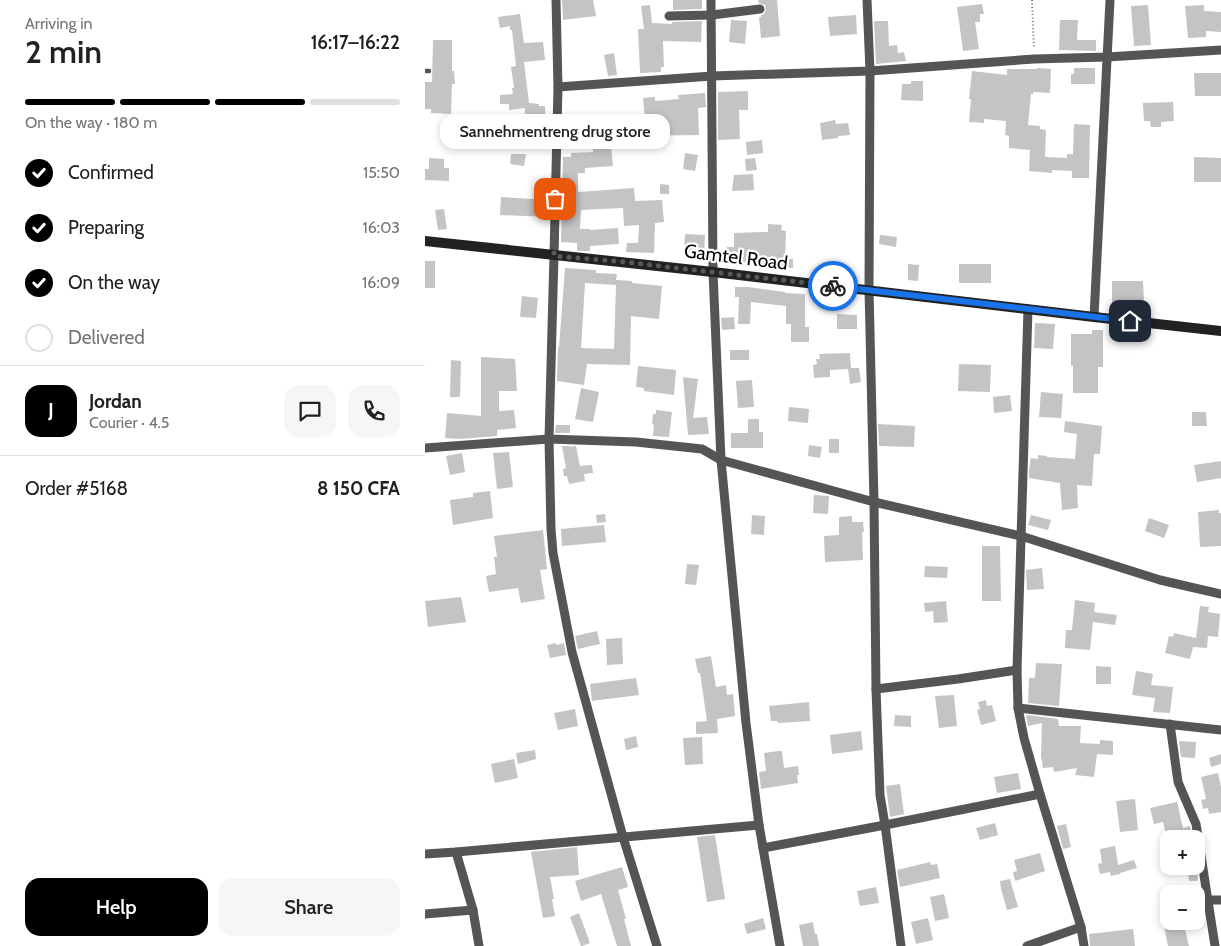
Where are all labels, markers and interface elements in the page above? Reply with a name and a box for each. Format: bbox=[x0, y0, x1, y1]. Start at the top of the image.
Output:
text: Arriving in bbox=[25, 14, 92, 33]
text: 16:17–16:22 bbox=[311, 31, 400, 54]
text: 2 min bbox=[25, 32, 102, 71]
text: On the way · 180 m bbox=[25, 113, 157, 132]
callout: Sannehmentreng drug store bbox=[440, 114, 670, 149]
text: Sannehmentreng drug store bbox=[460, 122, 650, 141]
icon: check bbox=[25, 159, 53, 187]
text: Confirmed bbox=[68, 161, 154, 184]
text: 15:50 bbox=[363, 163, 400, 182]
pin bbox=[534, 178, 576, 220]
icon: bag bbox=[541, 185, 569, 213]
icon: check bbox=[25, 214, 53, 242]
text: Preparing bbox=[68, 216, 144, 239]
text: 16:03 bbox=[363, 218, 400, 237]
street label: Gamtel Road bbox=[683, 239, 789, 275]
courier bbox=[808, 261, 858, 311]
icon: check bbox=[25, 269, 53, 297]
text: On the way bbox=[68, 271, 160, 294]
icon: bike bbox=[819, 272, 847, 300]
text: 16:09 bbox=[362, 273, 400, 292]
pin bbox=[1109, 300, 1151, 342]
icon: home bbox=[1116, 307, 1144, 335]
text: Delivered bbox=[68, 326, 145, 349]
button: chat bbox=[284, 385, 336, 437]
button: phone bbox=[348, 385, 400, 437]
text: Jordan bbox=[89, 390, 142, 413]
text: J bbox=[48, 399, 54, 422]
text: Courier · 4.5 bbox=[89, 413, 170, 432]
text: Order #5168 bbox=[25, 477, 128, 500]
text: 8 150 CFA bbox=[317, 477, 400, 500]
map controls bbox=[1160, 830, 1205, 930]
button: + bbox=[1160, 830, 1205, 875]
button: Help bbox=[25, 878, 208, 936]
button: Share bbox=[218, 878, 400, 936]
button: − bbox=[1160, 885, 1205, 930]

